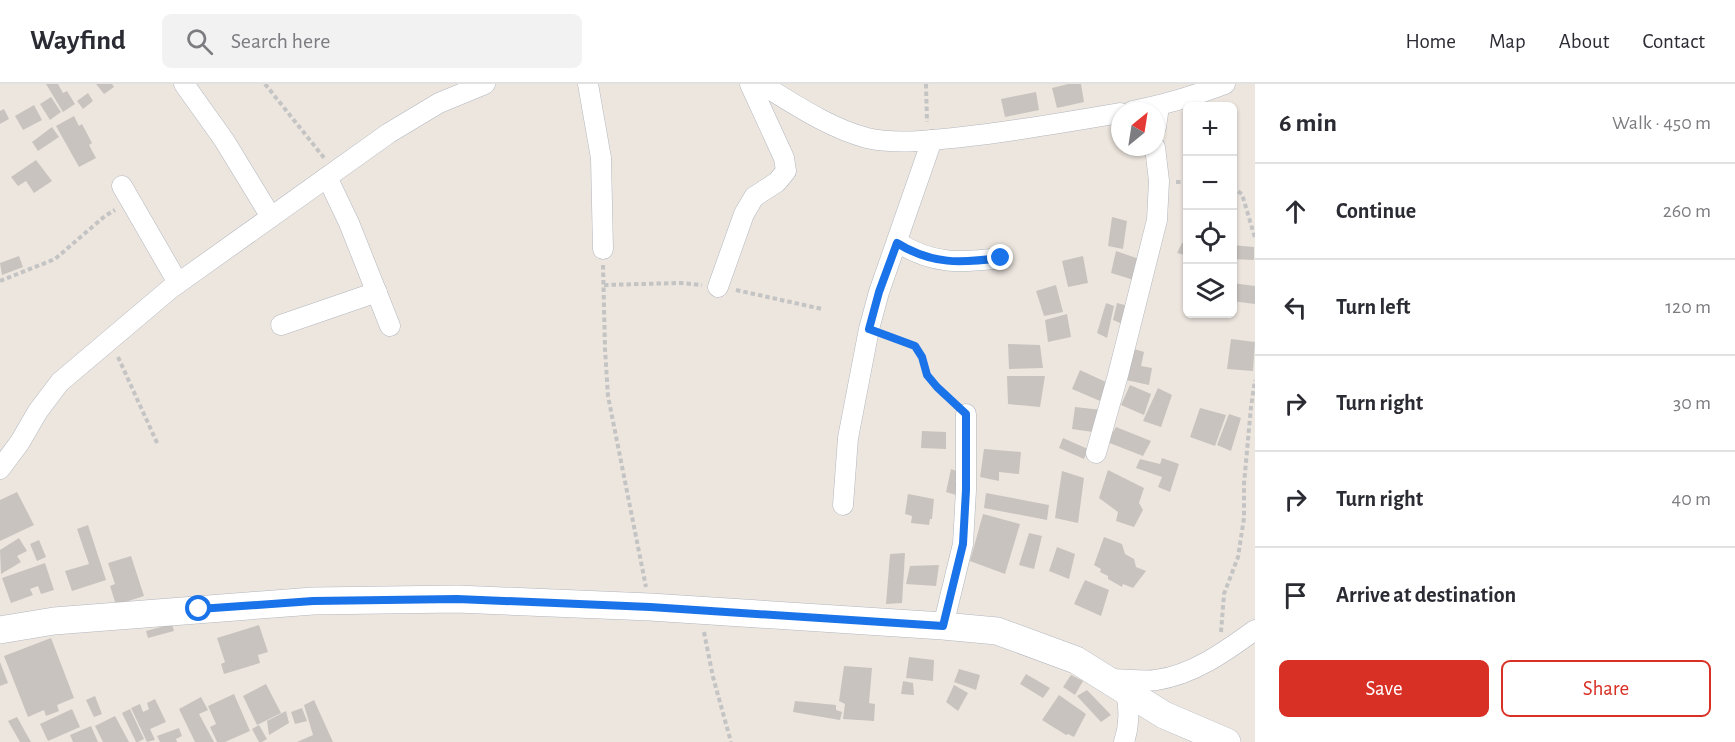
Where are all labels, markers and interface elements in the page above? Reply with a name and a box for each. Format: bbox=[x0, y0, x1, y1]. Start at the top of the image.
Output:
search box bbox=[162, 14, 582, 68]
icon: search bbox=[183, 25, 216, 58]
text: Wayfind bbox=[30, 27, 126, 55]
text: Search here bbox=[231, 30, 330, 52]
text: Home bbox=[1405, 31, 1456, 52]
text: Map bbox=[1489, 31, 1526, 52]
text: About bbox=[1559, 31, 1609, 52]
text: Contact bbox=[1642, 31, 1705, 52]
north arrow bbox=[1111, 102, 1165, 156]
map controls bbox=[1183, 102, 1237, 318]
button: + bbox=[1183, 102, 1237, 156]
text: 6 min bbox=[1279, 110, 1337, 136]
text: Walk · 450 m bbox=[1612, 113, 1711, 133]
button: − bbox=[1183, 156, 1237, 210]
icon: ahead bbox=[1279, 195, 1312, 228]
text: Continue bbox=[1336, 200, 1416, 222]
text: 260 m bbox=[1663, 201, 1711, 221]
button: locate bbox=[1183, 210, 1237, 264]
route end bbox=[987, 244, 1013, 270]
button: layers bbox=[1183, 264, 1237, 318]
icon: left bbox=[1279, 291, 1312, 324]
text: Turn left bbox=[1336, 296, 1410, 318]
text: 120 m bbox=[1665, 297, 1711, 317]
icon: right bbox=[1279, 387, 1312, 420]
text: Turn right bbox=[1336, 392, 1423, 414]
text: 30 m bbox=[1673, 393, 1711, 413]
icon: right bbox=[1279, 483, 1312, 516]
text: Turn right bbox=[1336, 488, 1423, 510]
text: 40 m bbox=[1672, 489, 1711, 509]
icon: arrive bbox=[1279, 579, 1312, 612]
text: Arrive at destination bbox=[1336, 584, 1516, 606]
route start bbox=[185, 595, 211, 621]
button: Save bbox=[1279, 660, 1489, 717]
button: Share bbox=[1501, 660, 1711, 717]

